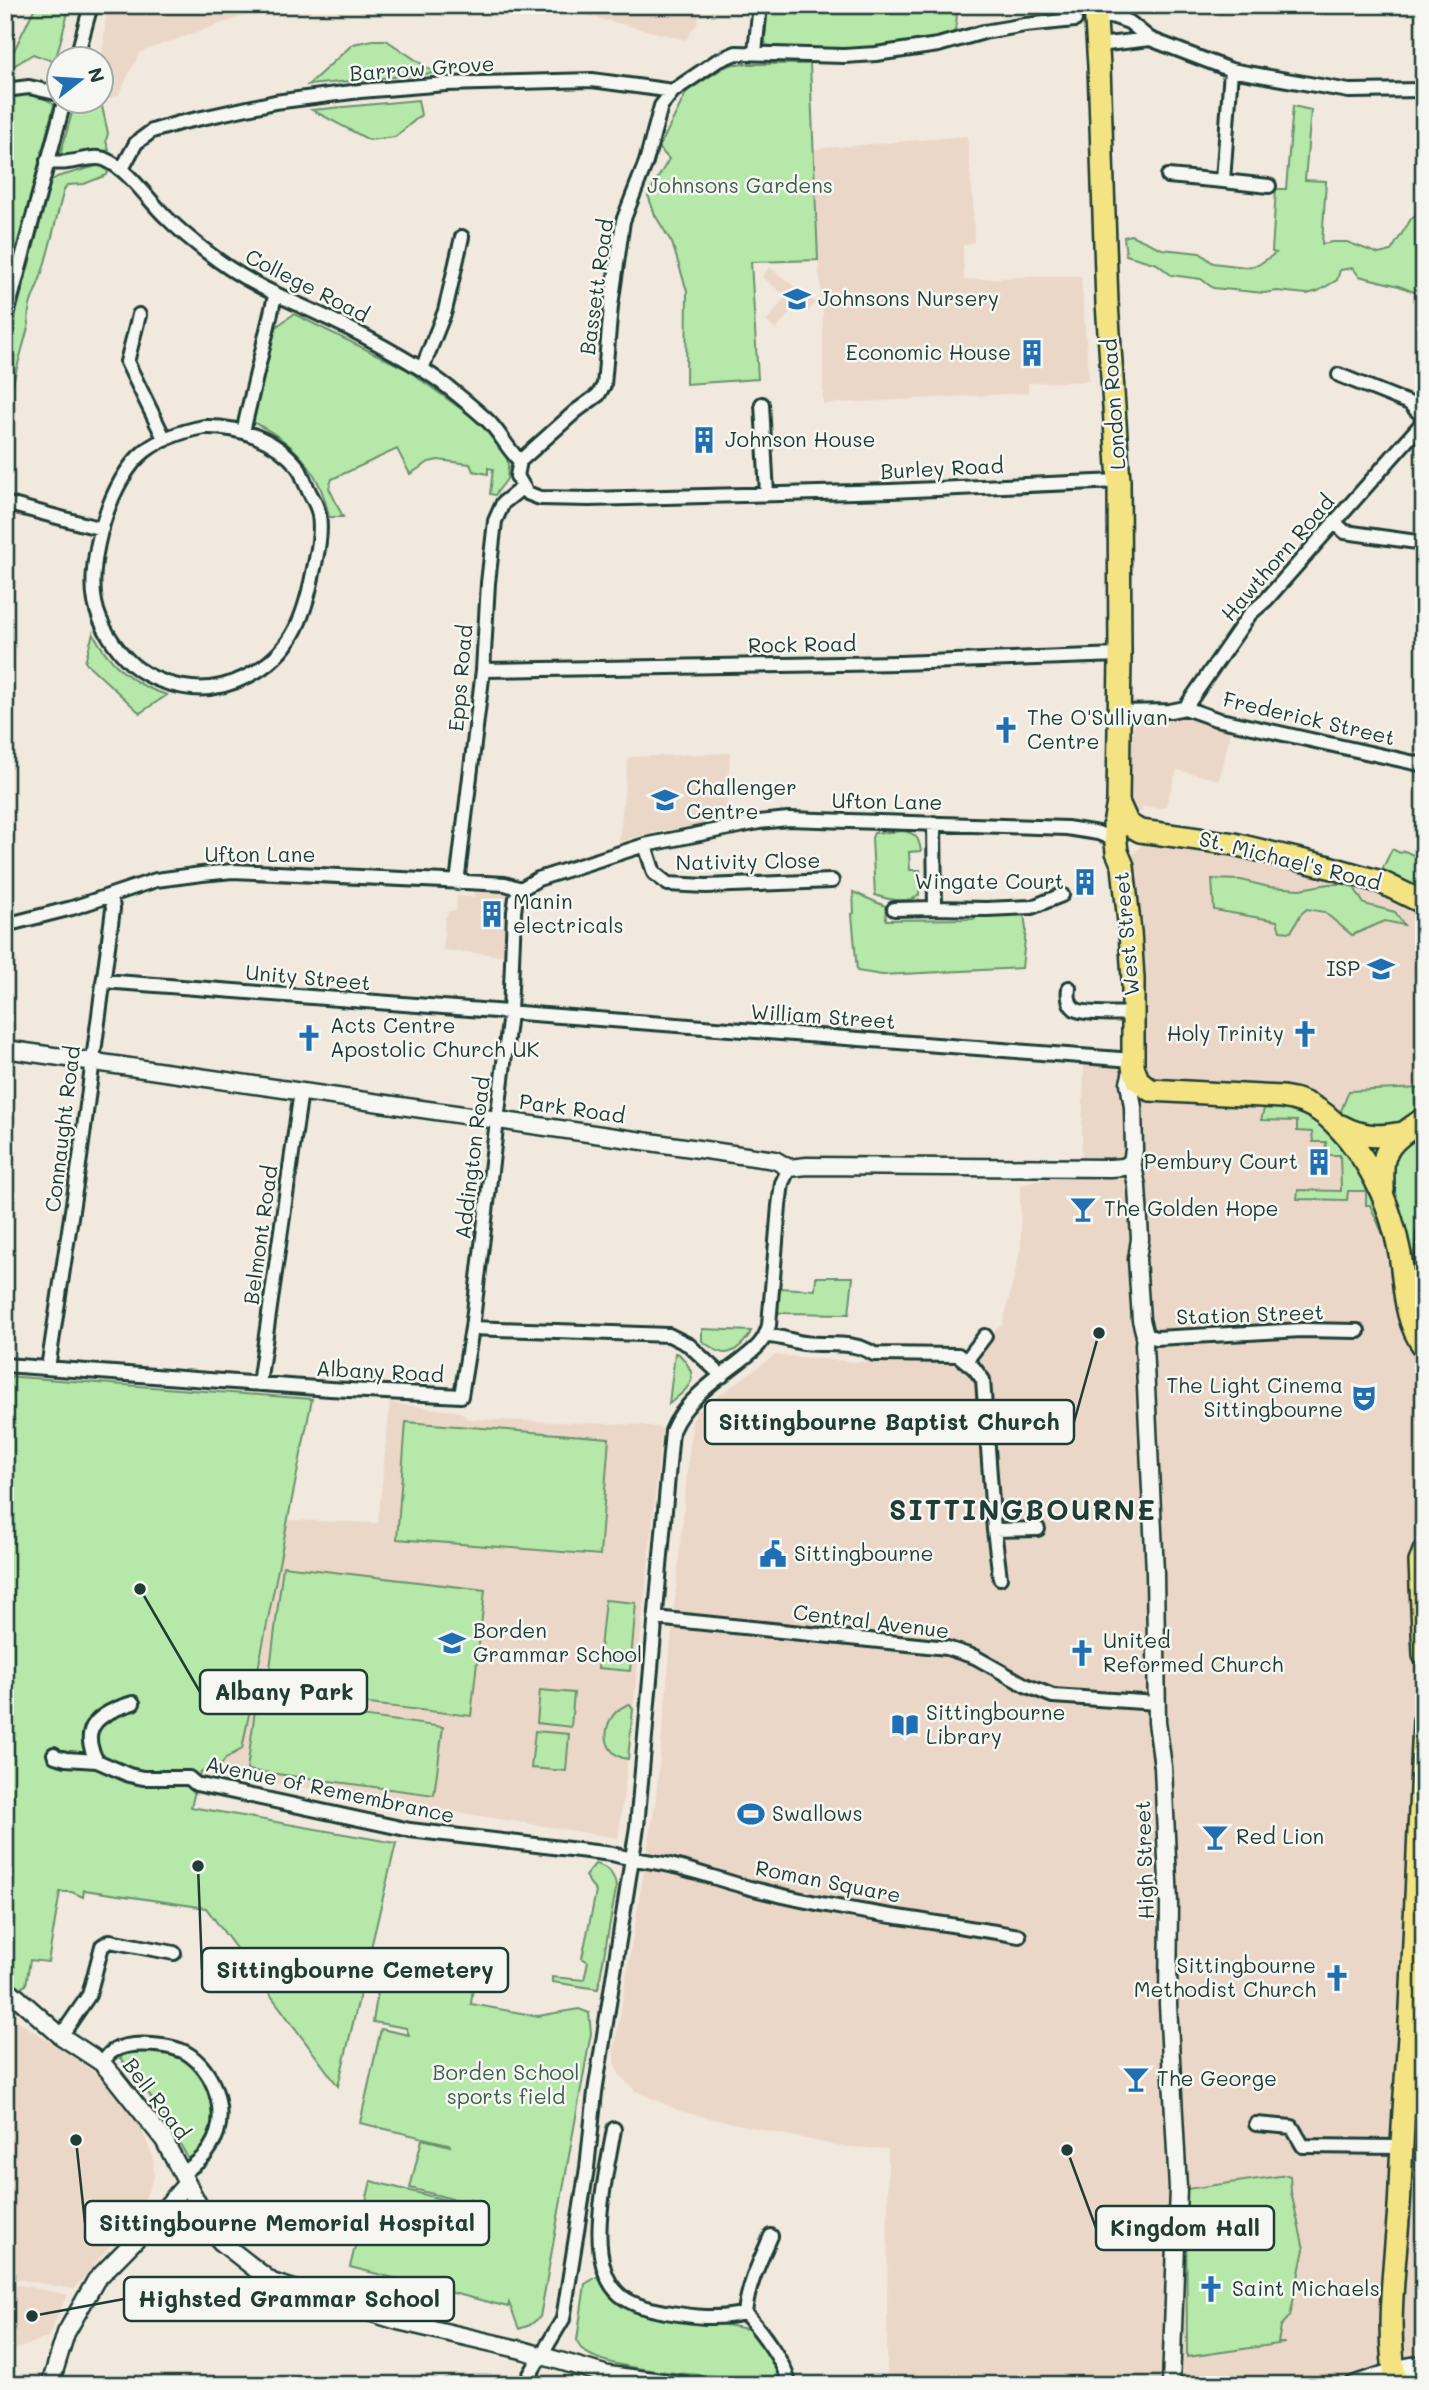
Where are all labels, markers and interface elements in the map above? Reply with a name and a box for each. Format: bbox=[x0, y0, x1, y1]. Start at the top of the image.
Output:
north arrow bbox=[46, 46, 116, 116]
street label: Barrow Grove bbox=[348, 49, 495, 86]
text: N bbox=[83, 64, 111, 85]
park label: Johnsons Gardens bbox=[647, 171, 833, 198]
street label: Bassett Road bbox=[573, 217, 618, 357]
street label: College Road bbox=[241, 242, 374, 327]
school or university icon: Johnsons Nursery bbox=[782, 284, 812, 314]
place label: Johnsons Nursery bbox=[818, 284, 999, 311]
place label: Economic House bbox=[846, 338, 1011, 365]
building icon: Economic House bbox=[1017, 338, 1047, 368]
street label: London Road bbox=[1094, 338, 1131, 471]
building icon: Johnson House bbox=[689, 425, 719, 455]
place label: Johnson House bbox=[725, 425, 876, 452]
street label: Burley Road bbox=[880, 451, 1004, 484]
street label: Hawthorn Road bbox=[1214, 488, 1339, 626]
street label: Epps Road bbox=[441, 623, 478, 732]
street label: Rock Road bbox=[748, 629, 856, 658]
street label: Frederick Street bbox=[1221, 685, 1398, 750]
place label: The O'Sullivan Centre bbox=[1027, 703, 1168, 754]
church icon: The O'Sullivan Centre bbox=[991, 715, 1021, 745]
place label: Challenger Centre bbox=[686, 773, 797, 824]
school or university icon: Challenger Centre bbox=[650, 785, 680, 815]
street label: Ufton Lane bbox=[831, 786, 943, 815]
street label: St. Michael's Road bbox=[1197, 824, 1384, 895]
street label: Ufton Lane bbox=[205, 840, 316, 867]
street label: Nativity Close bbox=[675, 846, 821, 875]
place label: Wingate Court bbox=[915, 867, 1064, 894]
building icon: Wingate Court bbox=[1070, 867, 1100, 897]
street label: West Street bbox=[1107, 871, 1144, 997]
place label: Manin electricals bbox=[513, 887, 624, 938]
building icon: Manin electricals bbox=[477, 899, 507, 929]
place label: ISP bbox=[1326, 954, 1360, 981]
school or university icon: ISP bbox=[1366, 954, 1396, 984]
street label: Unity Street bbox=[244, 958, 372, 995]
street label: William Street bbox=[750, 997, 896, 1034]
place label: Acts Centre Apostolic Church UK bbox=[330, 1011, 539, 1062]
place label: Holy Trinity bbox=[1167, 1019, 1284, 1046]
church icon: Holy Trinity bbox=[1290, 1019, 1320, 1049]
church icon: Acts Centre Apostolic Church UK bbox=[294, 1023, 324, 1053]
street label: Connaught Road bbox=[38, 1044, 85, 1214]
street label: Addington Road bbox=[448, 1075, 495, 1241]
street label: Park Road bbox=[518, 1087, 627, 1128]
place label: Pembury Court bbox=[1144, 1147, 1298, 1174]
building icon: Pembury Court bbox=[1304, 1147, 1334, 1177]
street label: Belmont Road bbox=[236, 1163, 283, 1306]
bar icon: The Golden Hope bbox=[1068, 1194, 1098, 1224]
place label: The Golden Hope bbox=[1104, 1194, 1279, 1221]
street label: Station Street bbox=[1176, 1297, 1324, 1330]
street label: Albany Road bbox=[316, 1354, 445, 1387]
place label: The Light Cinema Sittingbourne bbox=[1166, 1371, 1343, 1422]
theatre icon: The Light Cinema Sittingbourne bbox=[1349, 1383, 1379, 1413]
callout: Sittingbourne Baptist Church bbox=[705, 1400, 1074, 1444]
text: Sittingbourne Baptist Church bbox=[718, 1406, 1060, 1436]
district label: SITTINGBOURNE bbox=[889, 1491, 1157, 1527]
public building icon: Sittingbourne bbox=[758, 1539, 788, 1569]
place label: Sittingbourne bbox=[794, 1539, 933, 1566]
street label: Central Avenue bbox=[792, 1598, 951, 1643]
place label: Borden Grammar School bbox=[473, 1616, 642, 1667]
place label: United Reformed Church bbox=[1103, 1626, 1283, 1677]
school or university icon: Borden Grammar School bbox=[437, 1628, 467, 1658]
church icon: United Reformed Church bbox=[1067, 1638, 1097, 1668]
callout: Albany Park bbox=[200, 1670, 367, 1714]
text: Albany Park bbox=[214, 1676, 354, 1706]
place label: Sittingbourne Library bbox=[926, 1698, 1065, 1749]
library icon: Sittingbourne Library bbox=[890, 1710, 920, 1740]
street label: Avenue of Remembrance bbox=[203, 1749, 457, 1828]
sports icon: Swallows bbox=[736, 1799, 766, 1829]
place label: Swallows bbox=[772, 1799, 863, 1826]
street label: High Street bbox=[1128, 1800, 1159, 1920]
bar icon: Red Lion bbox=[1200, 1822, 1230, 1852]
place label: Red Lion bbox=[1236, 1822, 1324, 1849]
street label: Roman Square bbox=[753, 1853, 903, 1908]
callout: Sittingbourne Cemetery bbox=[202, 1948, 508, 1992]
place label: Sittingbourne Methodist Church bbox=[1134, 1951, 1316, 2002]
text: Sittingbourne Cemetery bbox=[216, 1954, 494, 1984]
church icon: Sittingbourne Methodist Church bbox=[1322, 1963, 1352, 1993]
street label: Bell Road bbox=[118, 2052, 197, 2144]
park label: Borden School sports field bbox=[433, 2058, 579, 2109]
bar icon: The George bbox=[1121, 2064, 1151, 2094]
place label: The George bbox=[1157, 2064, 1277, 2091]
callout: Sittingbourne Memorial Hospital bbox=[85, 2201, 489, 2245]
callout: Kingdom Hall bbox=[1096, 2206, 1274, 2250]
text: Sittingbourne Memorial Hospital bbox=[99, 2207, 475, 2237]
text: Kingdom Hall bbox=[1110, 2212, 1260, 2242]
church icon: Saint Michaels bbox=[1196, 2274, 1226, 2304]
place label: Saint Michaels bbox=[1232, 2274, 1380, 2301]
callout: Highsted Grammar School bbox=[124, 2277, 454, 2321]
text: Highsted Grammar School bbox=[138, 2283, 440, 2313]

